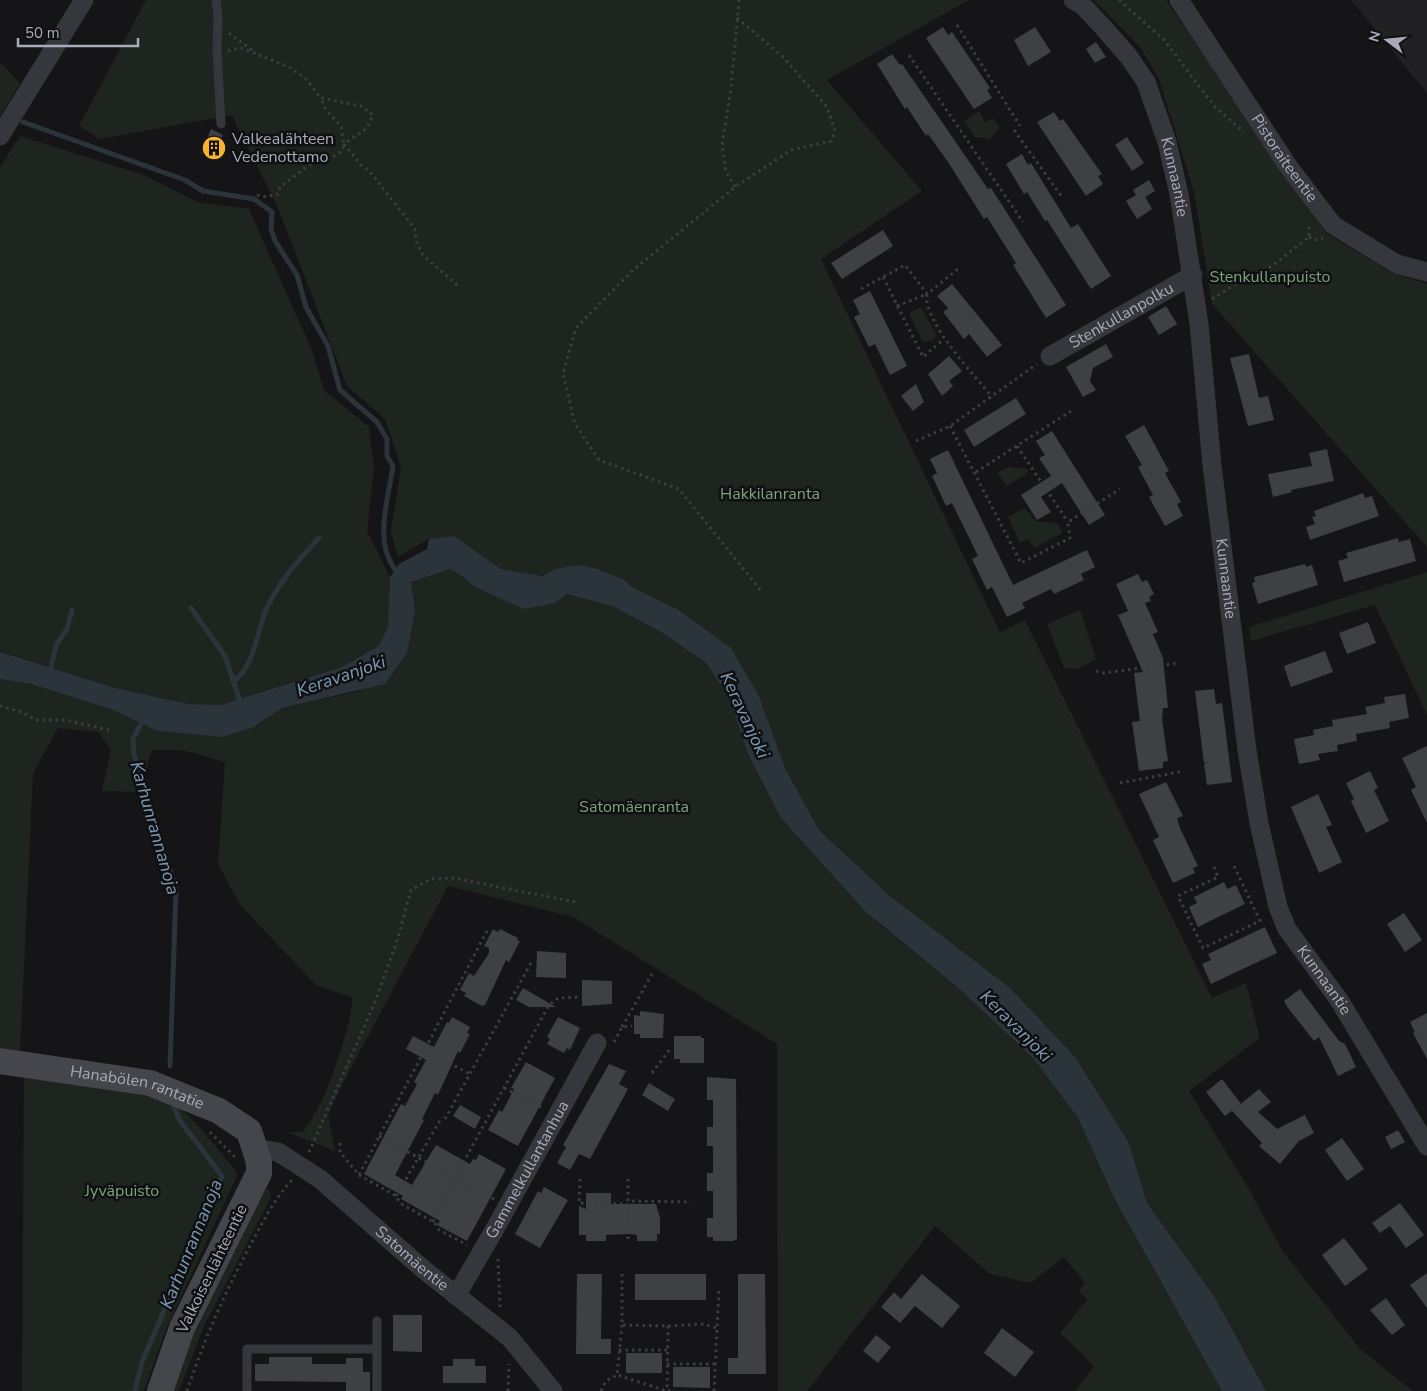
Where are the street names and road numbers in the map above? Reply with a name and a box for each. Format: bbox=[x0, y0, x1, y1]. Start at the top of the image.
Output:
street label: Pistoraiteentie bbox=[1246, 110, 1323, 207]
street label: Kunnaantie bbox=[1155, 135, 1193, 218]
street label: Stenkullanpolku bbox=[1065, 277, 1178, 354]
street label: Kunnaantie bbox=[1210, 537, 1242, 620]
street label: Kunnaantie bbox=[1292, 941, 1357, 1019]
street label: Hanabölen rantatie bbox=[69, 1060, 207, 1115]
street label: Gammelkullantanhua bbox=[480, 1097, 574, 1243]
street label: Valkoisenlähteentie bbox=[171, 1201, 253, 1338]
street label: Satomäentie bbox=[370, 1221, 453, 1296]

